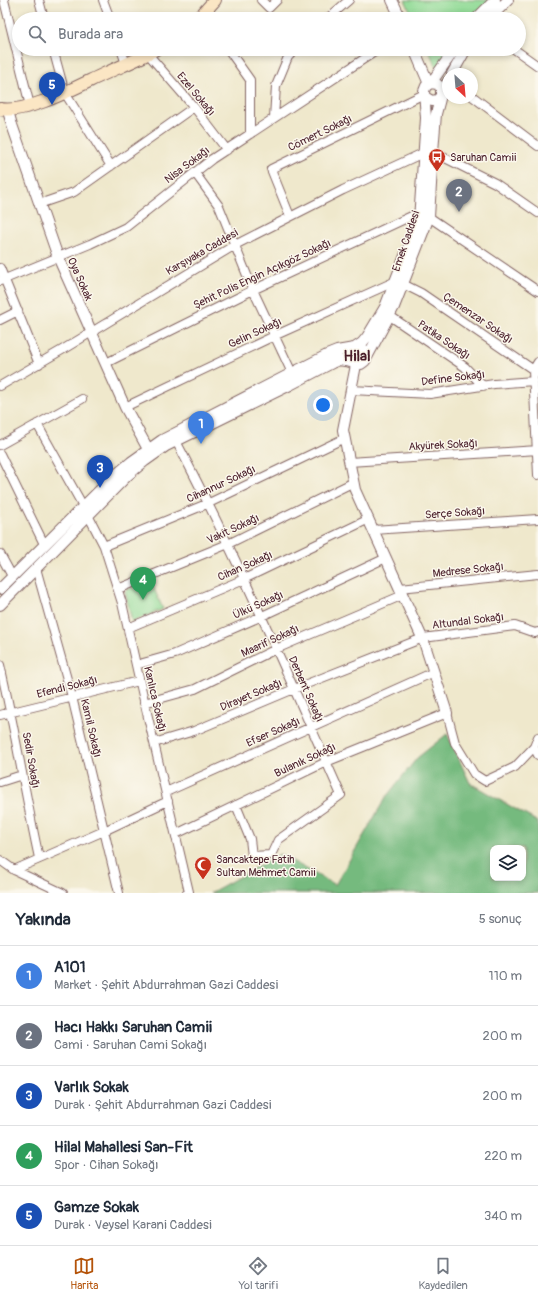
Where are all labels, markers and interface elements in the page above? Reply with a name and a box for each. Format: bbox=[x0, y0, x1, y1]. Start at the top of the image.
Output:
search box bbox=[12, 12, 526, 56]
icon: search bbox=[26, 23, 48, 45]
text: Burada ara bbox=[58, 25, 123, 44]
north arrow bbox=[442, 68, 478, 104]
street label: Ezel Sokağı bbox=[174, 70, 218, 118]
pin: 5 bbox=[39, 72, 65, 105]
street label: Cömert Sokağı bbox=[286, 112, 354, 154]
street label: Nisa Sokağı bbox=[162, 144, 212, 186]
bus stop icon: Saruhan Camii bbox=[427, 147, 447, 172]
place label: Saruhan Camii bbox=[450, 151, 517, 164]
pin: 2 bbox=[446, 179, 472, 212]
street label: Emek Caddesi bbox=[390, 208, 423, 273]
street label: Karşıyaka Caddesi bbox=[164, 226, 241, 278]
street label: Şehit Polis Engin Açıkgöz Sokağı bbox=[191, 236, 333, 312]
street label: Oya Sokak bbox=[65, 255, 95, 303]
street label: Çemenzar Sokağı bbox=[441, 290, 515, 346]
street label: Gelin Sokağı bbox=[226, 315, 284, 351]
street label: Patika Sokağı bbox=[415, 318, 473, 362]
district label: Hilal bbox=[343, 347, 371, 366]
street label: Define Sokağı bbox=[420, 368, 486, 388]
your location bbox=[313, 395, 333, 415]
pin: 1 bbox=[188, 411, 214, 444]
street label: Akyürek Sokağı bbox=[408, 437, 478, 453]
pin: 3 bbox=[87, 455, 113, 488]
street label: Cihannur Sokağı bbox=[185, 462, 257, 506]
street label: Serçe Sokağı bbox=[425, 504, 485, 522]
street label: Vakit Sokağı bbox=[205, 511, 261, 547]
street label: Cihan Sokağı bbox=[216, 548, 274, 584]
street label: Medrese Sokağı bbox=[432, 560, 504, 580]
pin: 4 bbox=[130, 567, 156, 600]
street label: Ülkü Sokağı bbox=[231, 588, 285, 622]
street label: Altundal Sokağı bbox=[431, 610, 505, 632]
street label: Maarif Sokağı bbox=[239, 622, 301, 660]
street label: Derbent Sokağı bbox=[286, 654, 326, 724]
street label: Kanlıca Sokağı bbox=[141, 665, 169, 733]
street label: Efendi Sokağı bbox=[35, 673, 99, 701]
street label: Dirayet Sokağı bbox=[218, 676, 284, 714]
street label: Kamil Sokağı bbox=[78, 697, 104, 759]
street label: Efser Sokağı bbox=[244, 714, 302, 750]
street label: Sedir Sokağı bbox=[20, 731, 42, 789]
street label: Bulanık Sokağı bbox=[272, 740, 338, 780]
map controls bbox=[490, 845, 526, 881]
button: layers bbox=[490, 845, 526, 881]
place label: Sancaktepe Fatih Sultan Mehmet Camii bbox=[216, 853, 316, 879]
mosque icon: Sancaktepe Fatih Sultan Mehmet Camii bbox=[193, 855, 213, 880]
text: Yakında bbox=[16, 909, 71, 930]
text: 5 sonuç bbox=[479, 911, 522, 927]
text: A101 bbox=[54, 958, 86, 977]
text: 1 bbox=[26, 968, 32, 984]
text: 110 m bbox=[489, 968, 522, 984]
text: Market · Şehit Abdurrahman Gazi Caddesi bbox=[54, 977, 278, 993]
text: Hacı Hakkı Saruhan Camii bbox=[54, 1018, 212, 1037]
text: 2 bbox=[25, 1028, 33, 1044]
text: 200 m bbox=[483, 1028, 522, 1044]
text: Cami · Saruhan Cami Sokağı bbox=[54, 1037, 207, 1053]
text: Varlık Sokak bbox=[54, 1078, 129, 1097]
text: 3 bbox=[25, 1088, 33, 1104]
text: 200 m bbox=[483, 1088, 522, 1104]
text: Durak · Şehit Abdurrahman Gazi Caddesi bbox=[54, 1097, 272, 1113]
text: Hilal Mahallesi San-Fit bbox=[54, 1138, 193, 1157]
text: 4 bbox=[25, 1148, 33, 1164]
text: 220 m bbox=[484, 1148, 522, 1164]
text: Spor · Cihan Sokağı bbox=[54, 1157, 158, 1173]
text: Gamze Sokak bbox=[54, 1198, 139, 1217]
text: 5 bbox=[25, 1208, 33, 1224]
text: 340 m bbox=[484, 1208, 522, 1224]
text: Durak · Veysel Karani Caddesi bbox=[54, 1217, 212, 1233]
tab: Harita bbox=[70, 1255, 98, 1292]
tab: Yol tarifi bbox=[239, 1255, 278, 1292]
tab: Kaydedilen bbox=[418, 1255, 468, 1292]

